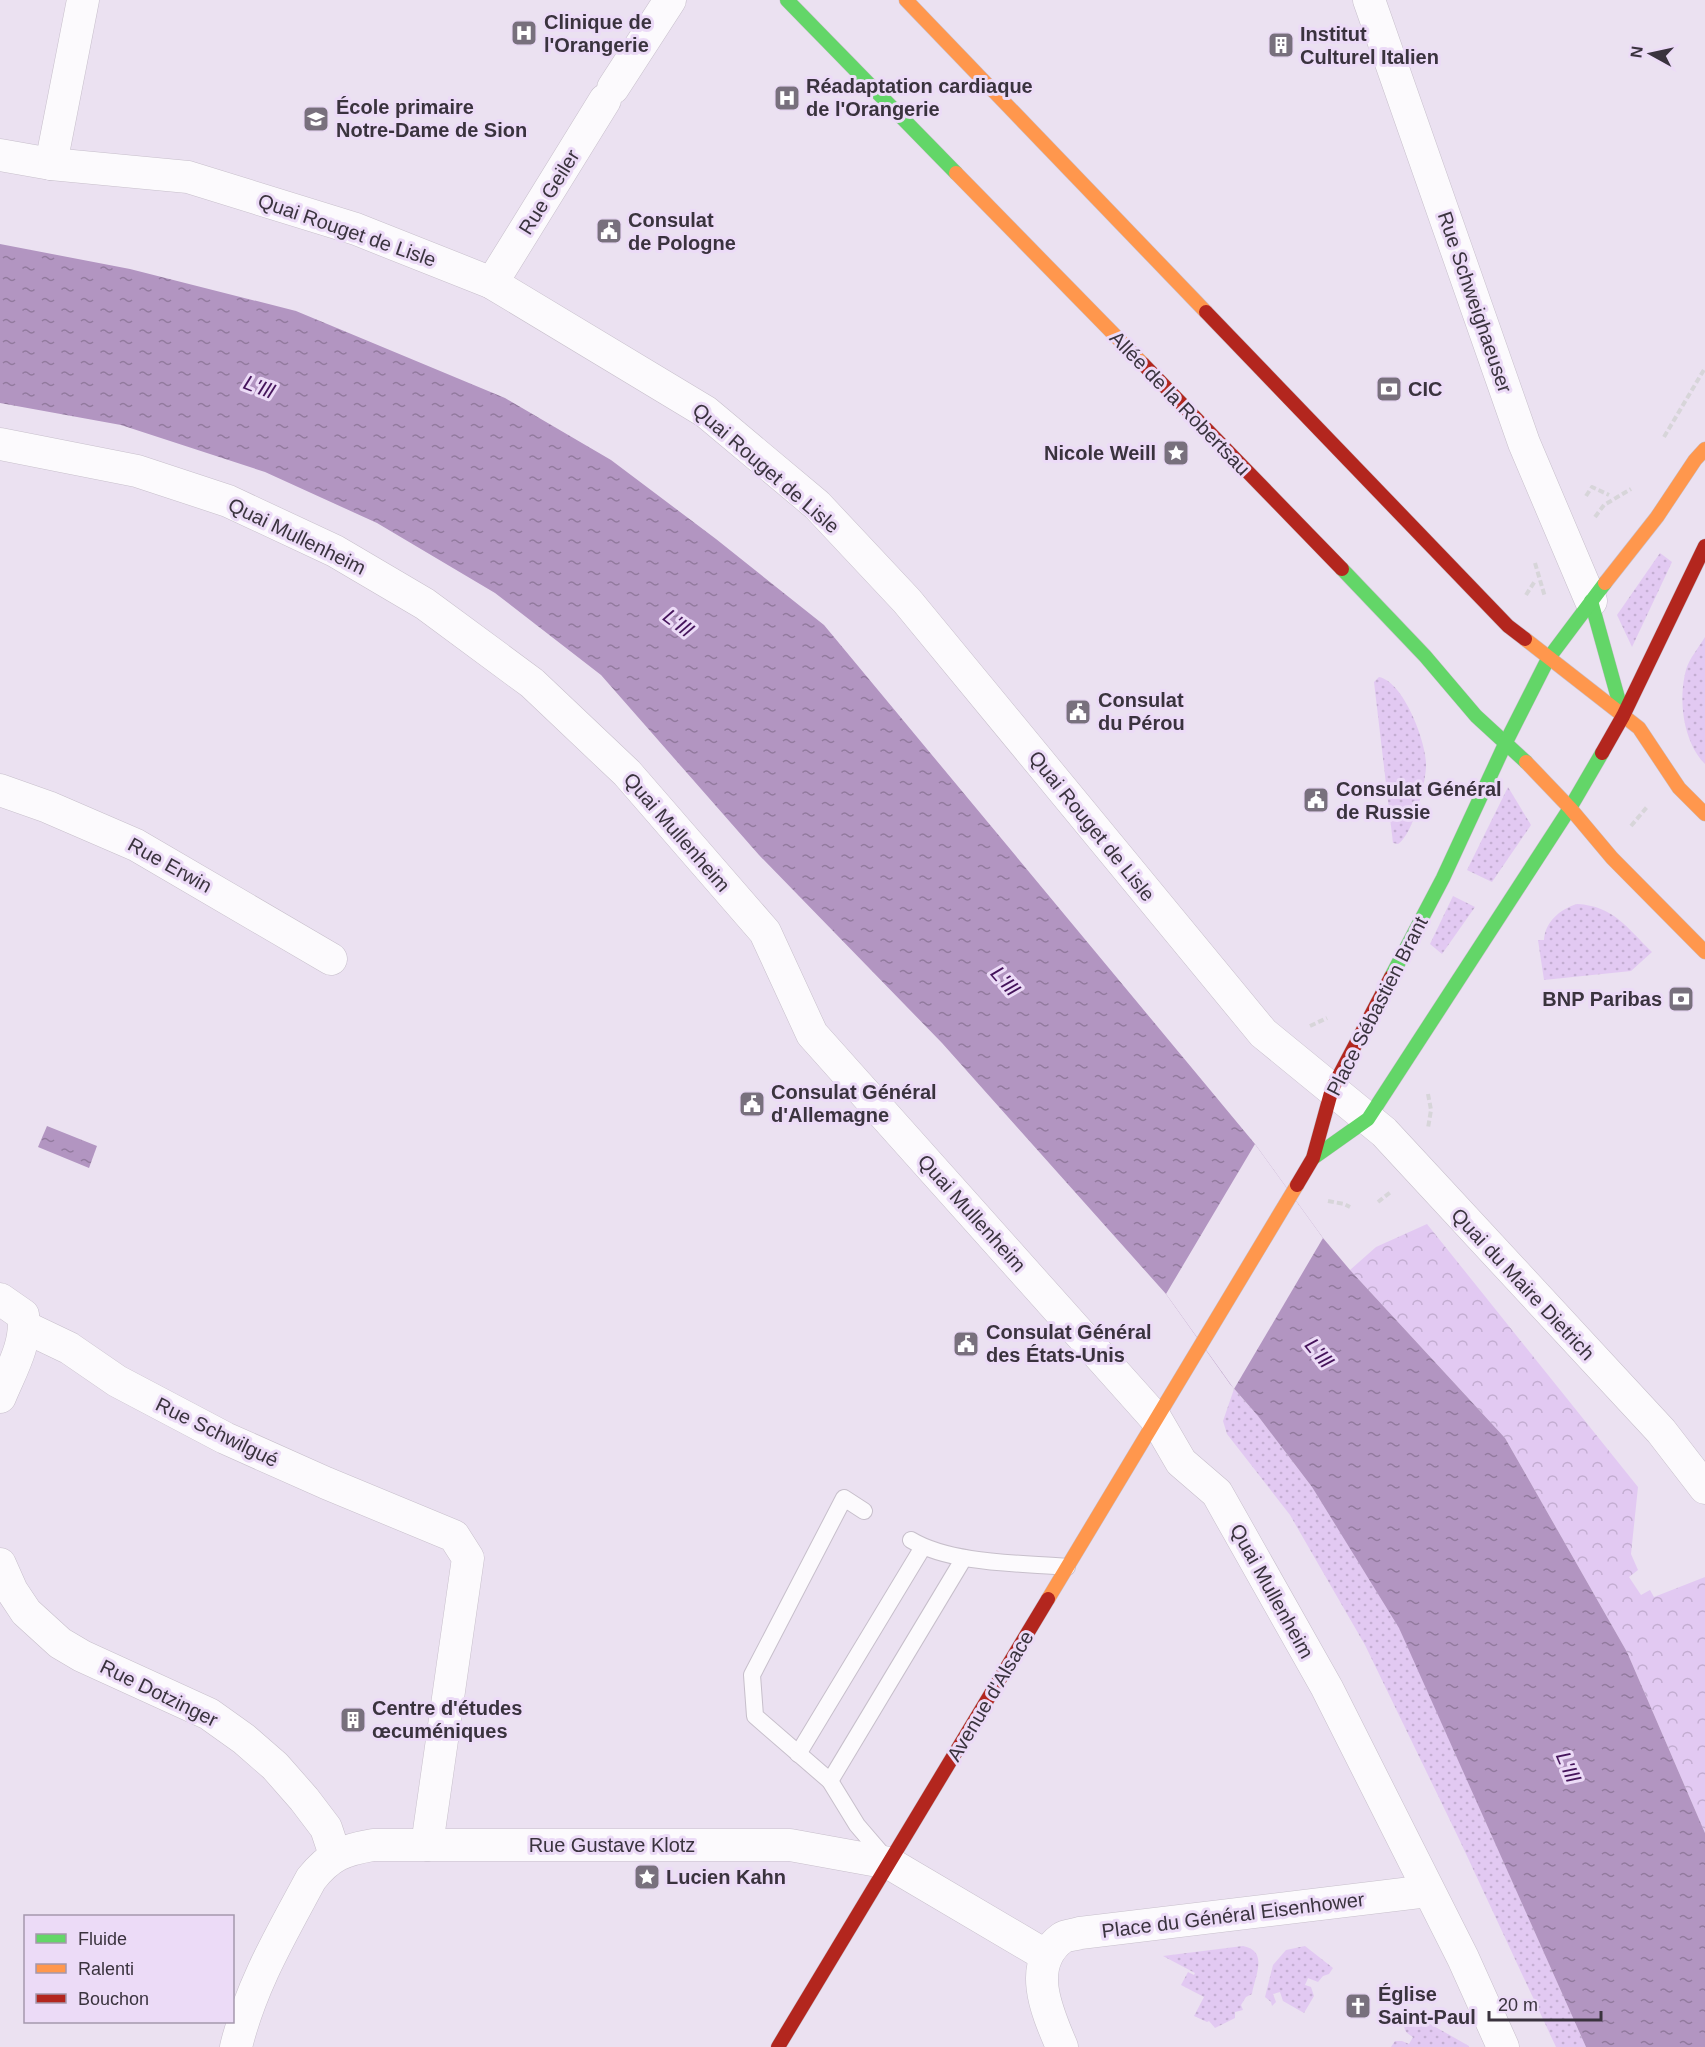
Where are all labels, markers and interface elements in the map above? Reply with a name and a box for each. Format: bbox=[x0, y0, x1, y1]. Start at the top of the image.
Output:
place label: Clinique de l'Orangerie bbox=[544, 11, 652, 56]
hospital icon: Clinique de l'Orangerie bbox=[509, 18, 539, 48]
place label: Institut Culturel Italien bbox=[1300, 23, 1439, 68]
north arrow bbox=[1621, 24, 1681, 84]
building icon: Institut Culturel Italien bbox=[1266, 30, 1296, 60]
text: N bbox=[1627, 45, 1646, 59]
place label: Réadaptation cardiaque de l'Orangerie bbox=[806, 75, 1033, 120]
hospital icon: Réadaptation cardiaque de l'Orangerie bbox=[772, 83, 802, 113]
place label: École primaire Notre-Dame de Sion bbox=[336, 96, 527, 141]
school or university icon: École primaire Notre-Dame de Sion bbox=[301, 104, 331, 134]
street label: Rue Geiler bbox=[514, 145, 584, 238]
street label: Quai Rouget de Lisle bbox=[255, 189, 439, 271]
place label: Consulat de Pologne bbox=[628, 209, 736, 254]
street label: Rue Schweighaeuser bbox=[1434, 209, 1516, 396]
public building icon: Consulat de Pologne bbox=[594, 216, 624, 246]
street label: Allée de la Robertsau bbox=[1106, 327, 1254, 479]
water label: L'Ill bbox=[241, 370, 279, 403]
bank icon: CIC bbox=[1374, 374, 1404, 404]
place label: CIC bbox=[1408, 378, 1442, 400]
street label: Quai Rouget de Lisle bbox=[688, 398, 844, 538]
place icon: Nicole Weill bbox=[1161, 438, 1191, 468]
place label: Nicole Weill bbox=[1044, 442, 1156, 464]
street label: Quai Mullenheim bbox=[225, 493, 369, 579]
water label: L'Ill bbox=[659, 604, 699, 642]
place label: Consulat du Pérou bbox=[1098, 689, 1185, 734]
public building icon: Consulat du Pérou bbox=[1063, 697, 1093, 727]
street label: Quai Rouget de Lisle bbox=[1025, 746, 1159, 906]
street label: Quai Mullenheim bbox=[619, 768, 735, 896]
place label: Consulat Général de Russie bbox=[1336, 778, 1502, 823]
public building icon: Consulat Général de Russie bbox=[1301, 785, 1331, 815]
street label: Rue Erwin bbox=[124, 833, 216, 897]
street label: Place Sébastien Brant bbox=[1322, 912, 1432, 1099]
water label: L'Ill bbox=[987, 961, 1025, 1001]
bank icon: BNP Paribas bbox=[1666, 984, 1696, 1014]
place label: BNP Paribas bbox=[1542, 988, 1662, 1010]
place label: Consulat Général d'Allemagne bbox=[771, 1081, 937, 1126]
public building icon: Consulat Général d'Allemagne bbox=[737, 1089, 767, 1119]
street label: Quai Mullenheim bbox=[914, 1150, 1030, 1276]
street label: Quai du Maire Dietrich bbox=[1447, 1204, 1599, 1364]
place label: Consulat Général des États-Unis bbox=[986, 1321, 1152, 1366]
public building icon: Consulat Général des États-Unis bbox=[951, 1329, 981, 1359]
water label: L'Ill bbox=[1301, 1333, 1339, 1373]
street label: Rue Schwilgué bbox=[152, 1393, 282, 1471]
street label: Quai Mullenheim bbox=[1226, 1520, 1318, 1662]
street label: Avenue d'Alsace bbox=[942, 1627, 1038, 1765]
street label: Rue Dotzinger bbox=[97, 1655, 222, 1731]
place label: Centre d'études œcuméniques bbox=[372, 1697, 522, 1742]
building icon: Centre d'études œcuméniques bbox=[338, 1705, 368, 1735]
water label: L'Ill bbox=[1552, 1748, 1586, 1787]
street label: Rue Gustave Klotz bbox=[529, 1834, 695, 1856]
place icon: Lucien Kahn bbox=[632, 1862, 662, 1892]
place label: Lucien Kahn bbox=[666, 1866, 786, 1888]
street label: Place du Général Eisenhower bbox=[1100, 1888, 1366, 1942]
legend bbox=[24, 1915, 234, 2023]
text: Fluide bbox=[78, 1929, 127, 1949]
text: Ralenti bbox=[78, 1959, 134, 1979]
place label: Église Saint-Paul bbox=[1378, 1983, 1476, 2028]
scale bar bbox=[1489, 1984, 1602, 2022]
text: Bouchon bbox=[78, 1989, 149, 2009]
church icon: Église Saint-Paul bbox=[1343, 1991, 1373, 2021]
text: 20 m bbox=[1498, 1995, 1538, 2015]

